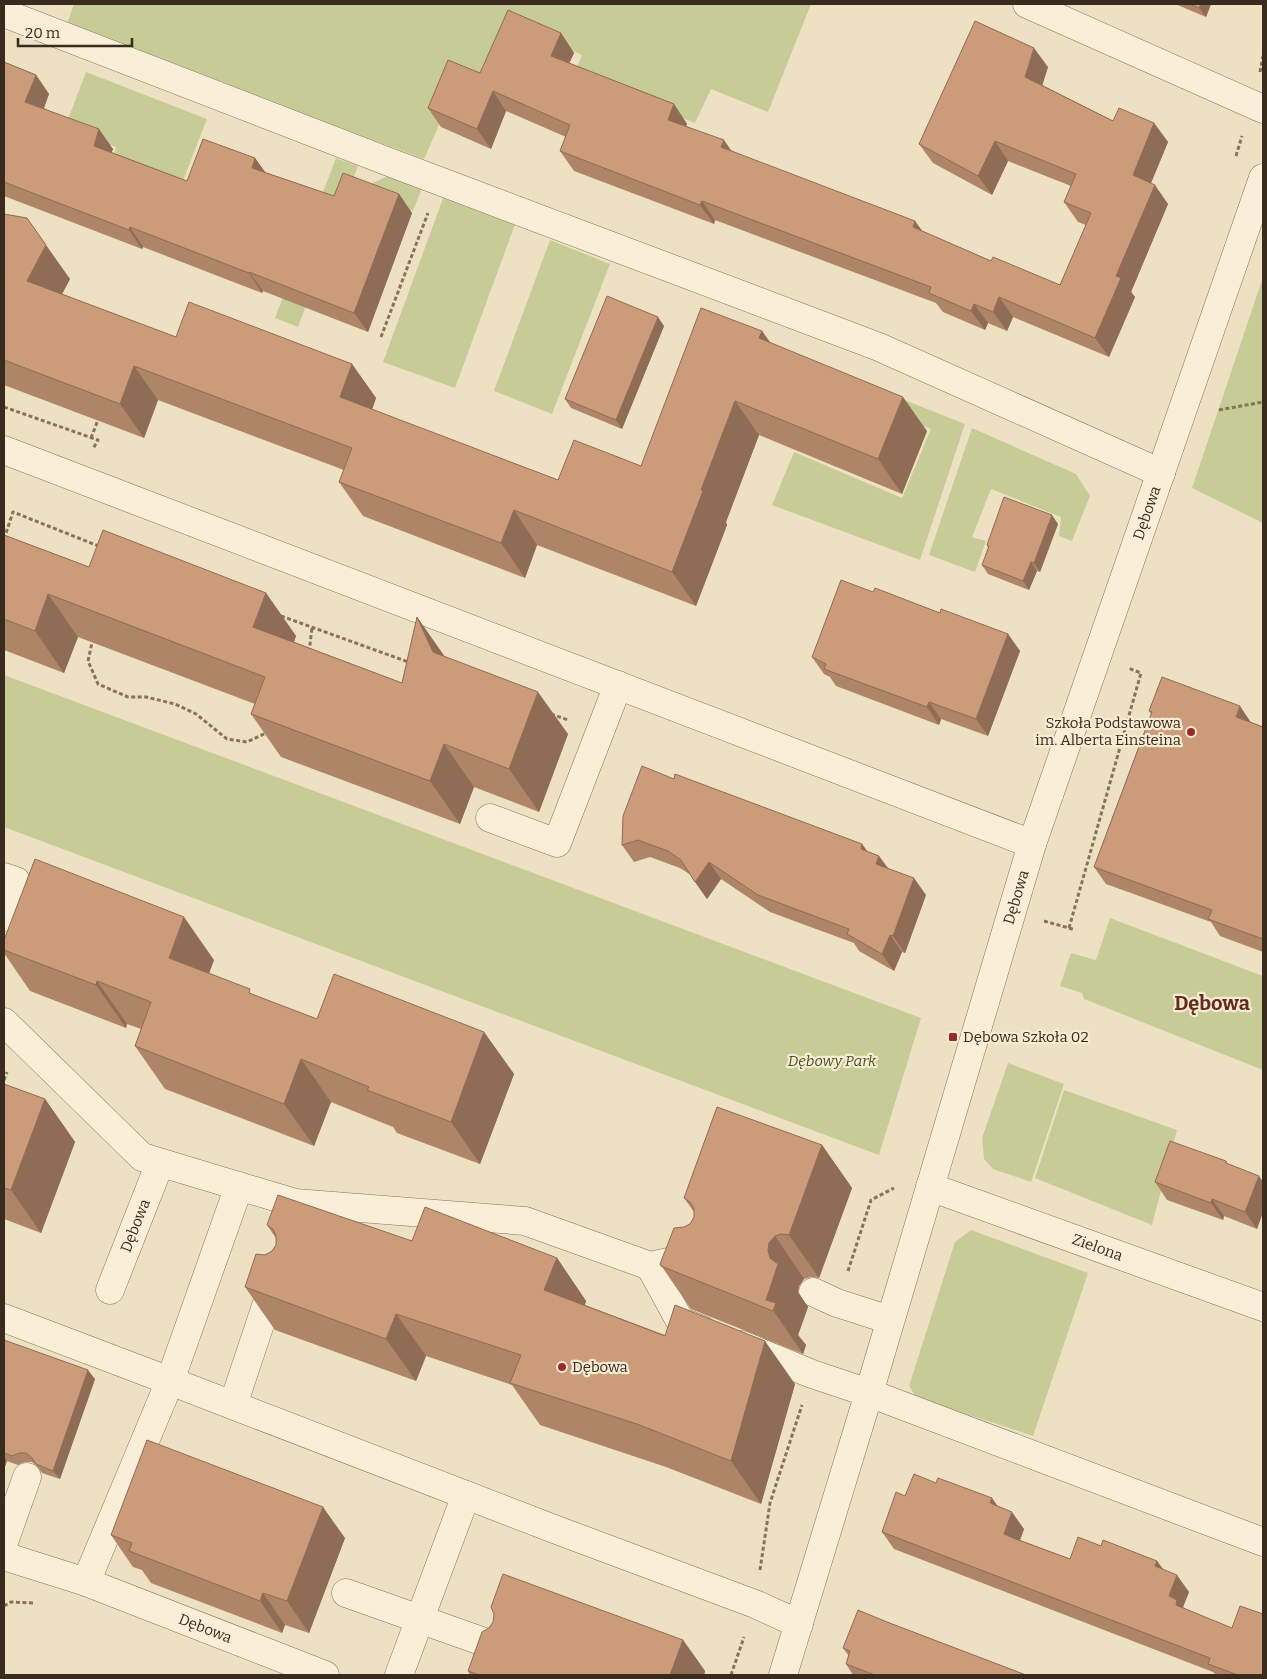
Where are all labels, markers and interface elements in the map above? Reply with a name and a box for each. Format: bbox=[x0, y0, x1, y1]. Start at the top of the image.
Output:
scale bar bbox=[18, 15, 131, 47]
text: 20 m bbox=[25, 24, 61, 42]
street label: Dębowa bbox=[1129, 484, 1165, 542]
place label: Szkoła Podstawowa im. Alberta Einsteina bbox=[1035, 714, 1181, 749]
marker: Szkoła Podstawowa im. Alberta Einsteina bbox=[1185, 726, 1197, 738]
street label: Dębowa bbox=[1000, 868, 1033, 927]
district label: Dębowa bbox=[1174, 991, 1250, 1015]
place label: Dębowa Szkoła 02 bbox=[963, 1028, 1089, 1046]
marker: Dębowa Szkoła 02 bbox=[947, 1031, 959, 1043]
park label: Dębowy Park bbox=[788, 1052, 877, 1070]
street label: Dębowa bbox=[117, 1197, 154, 1255]
street label: Zielona bbox=[1070, 1230, 1125, 1265]
place label: Dębowa bbox=[572, 1358, 628, 1376]
marker: Dębowa bbox=[556, 1361, 568, 1373]
street label: Dębowa bbox=[176, 1610, 235, 1647]

